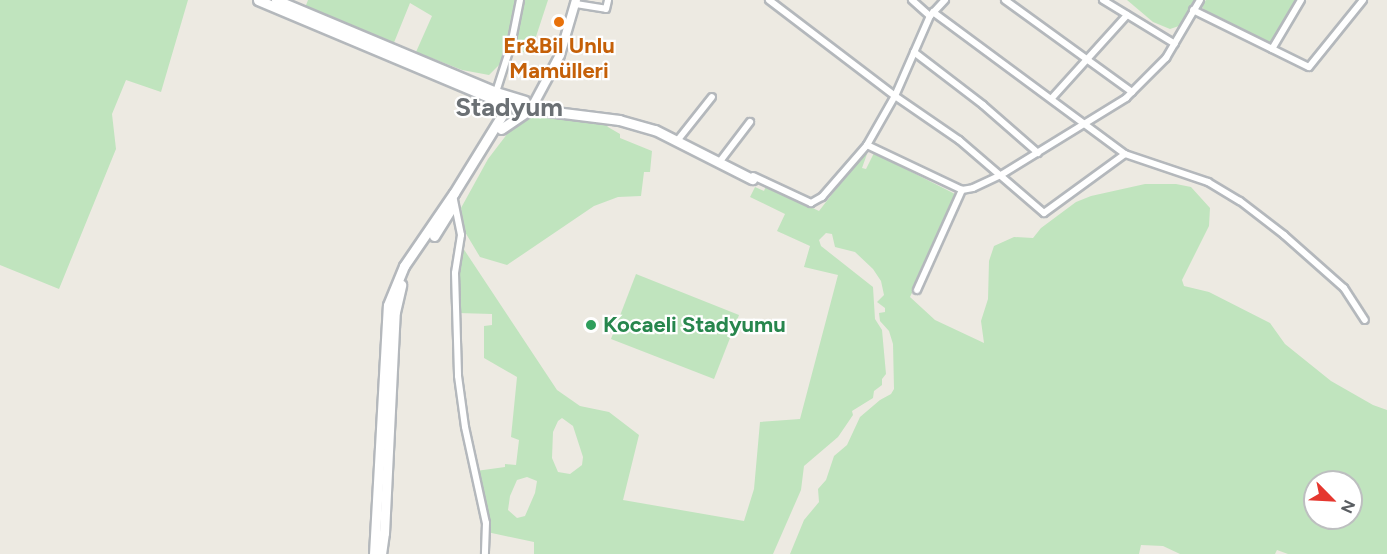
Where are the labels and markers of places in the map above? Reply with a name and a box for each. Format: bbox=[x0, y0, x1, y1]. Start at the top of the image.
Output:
marker: Er&Bil Unlu Mamülleri bbox=[552, 15, 566, 29]
place label: Er&Bil Unlu Mamülleri bbox=[503, 32, 615, 84]
place label: Kocaeli Stadyumu bbox=[603, 312, 786, 338]
marker: Kocaeli Stadyumu bbox=[584, 318, 598, 332]

